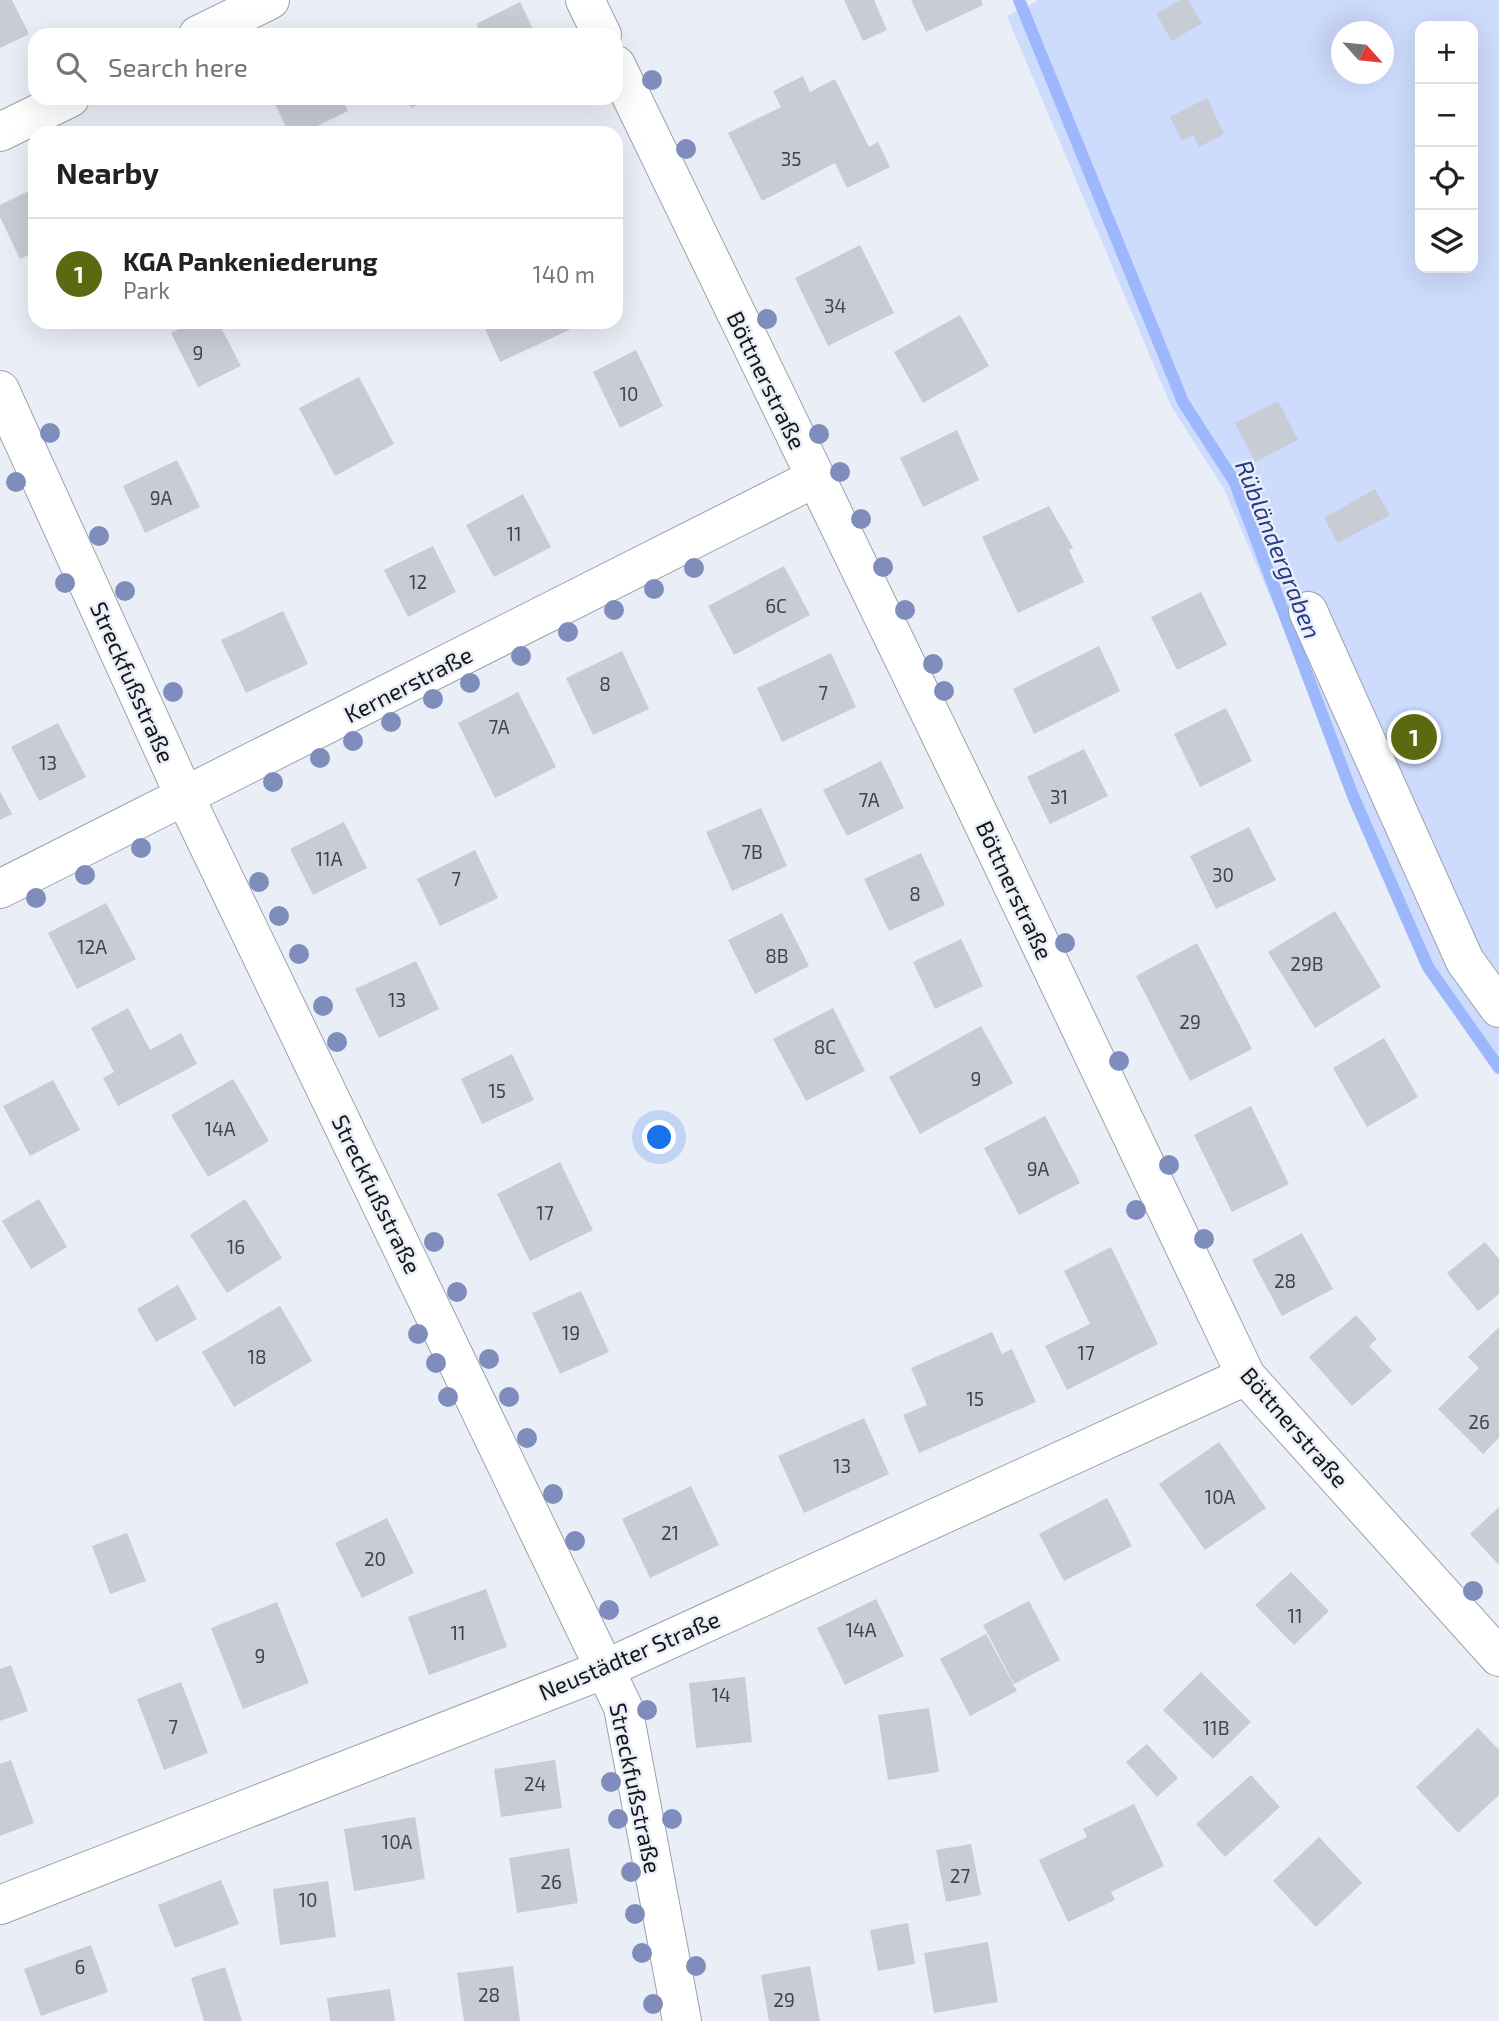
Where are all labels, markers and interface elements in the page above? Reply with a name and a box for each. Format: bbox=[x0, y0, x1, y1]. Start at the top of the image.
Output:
north arrow bbox=[1331, 21, 1394, 84]
map controls bbox=[1415, 21, 1478, 273]
button: + bbox=[1415, 21, 1478, 84]
search box bbox=[28, 28, 623, 105]
icon: search bbox=[52, 48, 90, 86]
text: Search here bbox=[108, 51, 248, 82]
button: − bbox=[1415, 84, 1478, 147]
house number: 35 bbox=[781, 147, 801, 170]
button: locate bbox=[1415, 147, 1478, 210]
text: Nearby bbox=[56, 154, 159, 190]
button: layers bbox=[1415, 210, 1478, 273]
text: KGA Pankeniederung bbox=[123, 245, 378, 276]
text: 1 bbox=[74, 260, 84, 288]
text: 140 m bbox=[533, 260, 595, 288]
text: Park bbox=[123, 276, 170, 304]
house number: 34 bbox=[824, 294, 846, 317]
street label: Böttnerstraße bbox=[722, 306, 812, 454]
house number: 9 bbox=[193, 341, 203, 364]
house number: 10 bbox=[619, 382, 639, 405]
water label: Rübländergraben bbox=[1230, 455, 1328, 643]
house number: 9A bbox=[150, 486, 173, 509]
house number: 11 bbox=[506, 522, 522, 545]
house number: 12 bbox=[409, 570, 427, 593]
house number: 6C bbox=[765, 594, 787, 617]
street label: Streckfußstraße bbox=[85, 597, 181, 767]
street label: Kernerstraße bbox=[339, 640, 477, 728]
house number: 8 bbox=[599, 672, 611, 695]
house number: 7 bbox=[818, 681, 828, 704]
pin: 1 bbox=[1391, 711, 1437, 763]
house number: 7A bbox=[489, 715, 510, 738]
house number: 13 bbox=[39, 751, 57, 774]
house number: 31 bbox=[1050, 785, 1068, 808]
house number: 7A bbox=[859, 788, 880, 811]
street label: Böttnerstraße bbox=[971, 816, 1059, 964]
house number: 7B bbox=[741, 840, 763, 863]
house number: 11A bbox=[316, 847, 343, 870]
house number: 30 bbox=[1212, 863, 1234, 886]
house number: 7 bbox=[451, 867, 461, 890]
house number: 8 bbox=[909, 882, 921, 905]
house number: 12A bbox=[77, 935, 107, 958]
house number: 8B bbox=[765, 944, 789, 967]
house number: 29B bbox=[1290, 952, 1324, 975]
house number: 13 bbox=[388, 988, 406, 1011]
house number: 29 bbox=[1179, 1010, 1201, 1033]
house number: 8C bbox=[814, 1035, 836, 1058]
house number: 9 bbox=[971, 1067, 981, 1090]
house number: 15 bbox=[488, 1079, 506, 1102]
street label: Streckfußstraße bbox=[326, 1110, 428, 1278]
house number: 14A bbox=[204, 1117, 236, 1140]
your location bbox=[642, 1120, 676, 1154]
house number: 9A bbox=[1027, 1157, 1050, 1180]
house number: 17 bbox=[536, 1201, 554, 1224]
house number: 16 bbox=[227, 1235, 245, 1258]
house number: 28 bbox=[1274, 1269, 1296, 1292]
house number: 19 bbox=[562, 1321, 580, 1344]
house number: 17 bbox=[1077, 1341, 1095, 1364]
house number: 18 bbox=[247, 1345, 267, 1368]
street label: Böttnerstraße bbox=[1235, 1361, 1355, 1493]
house number: 15 bbox=[966, 1387, 984, 1410]
house number: 26 bbox=[1468, 1410, 1490, 1433]
house number: 13 bbox=[833, 1454, 851, 1477]
house number: 10A bbox=[1205, 1485, 1236, 1508]
house number: 21 bbox=[661, 1521, 679, 1544]
house number: 20 bbox=[364, 1547, 386, 1570]
street label: Neustädter Straße bbox=[534, 1604, 724, 1706]
house number: 11 bbox=[1287, 1604, 1303, 1627]
house number: 14A bbox=[845, 1618, 877, 1641]
house number: 11 bbox=[450, 1621, 466, 1644]
house number: 9 bbox=[255, 1644, 265, 1667]
house number: 14 bbox=[711, 1683, 731, 1706]
street label: Streckfußstraße bbox=[604, 1700, 668, 1876]
house number: 7 bbox=[168, 1715, 178, 1738]
house number: 11B bbox=[1203, 1716, 1229, 1739]
house number: 24 bbox=[524, 1772, 546, 1795]
house number: 10A bbox=[382, 1830, 413, 1853]
house number: 27 bbox=[950, 1864, 970, 1887]
house number: 26 bbox=[540, 1870, 562, 1893]
house number: 10 bbox=[298, 1888, 318, 1911]
house number: 6 bbox=[75, 1955, 85, 1978]
house number: 28 bbox=[478, 1983, 500, 2006]
house number: 29 bbox=[773, 1988, 795, 2011]

